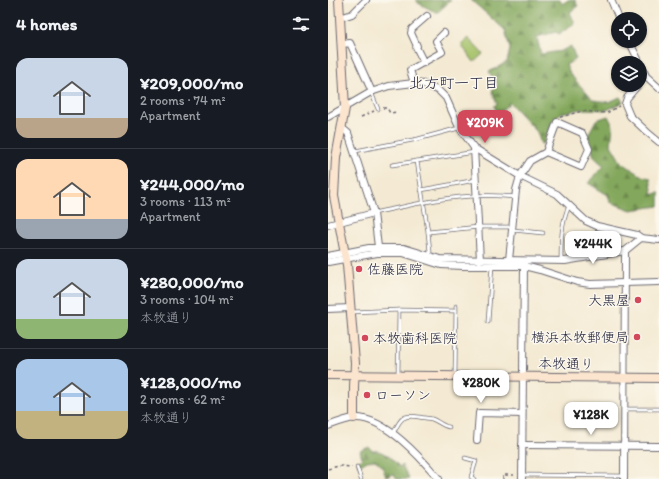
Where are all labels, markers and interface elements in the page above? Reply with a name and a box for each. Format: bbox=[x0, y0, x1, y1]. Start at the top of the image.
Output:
map controls bbox=[611, 12, 647, 92]
button: locate bbox=[611, 12, 647, 48]
icon: filters bbox=[290, 13, 312, 35]
text: 4 homes bbox=[16, 14, 77, 34]
button: layers bbox=[611, 56, 647, 92]
text: ¥209,000/mo bbox=[140, 73, 243, 93]
icon: home bbox=[48, 74, 96, 122]
district label: 北方町一丁目 bbox=[409, 74, 499, 92]
text: 2 rooms · 74 m² bbox=[140, 93, 226, 108]
text: Apartment bbox=[140, 108, 201, 123]
pin: ¥209K bbox=[457, 110, 513, 144]
text: ¥209K bbox=[466, 115, 504, 130]
text: ¥244,000/mo bbox=[140, 174, 244, 194]
icon: home bbox=[48, 175, 96, 223]
text: 3 rooms · 113 m² bbox=[140, 194, 231, 209]
text: Apartment bbox=[140, 209, 201, 224]
pin: ¥244K bbox=[565, 231, 621, 265]
text: ¥244K bbox=[574, 236, 612, 251]
place label: 佐藤医院 bbox=[367, 261, 423, 278]
marker: 佐藤医院 bbox=[354, 264, 364, 274]
text: ¥280,000/mo bbox=[140, 272, 244, 292]
icon: home bbox=[48, 275, 96, 323]
text: 3 rooms · 104 m² bbox=[140, 292, 233, 307]
place label: 大黒屋 bbox=[588, 292, 630, 309]
marker: 大黒屋 bbox=[633, 295, 643, 305]
text: 本牧通り bbox=[140, 310, 192, 325]
place label: 横浜本牧郵便局 bbox=[531, 329, 629, 346]
place label: 本牧歯科医院 bbox=[373, 330, 457, 347]
marker: 横浜本牧郵便局 bbox=[632, 332, 642, 342]
marker: 本牧歯科医院 bbox=[360, 333, 370, 343]
street label: 本牧通り bbox=[538, 355, 594, 373]
pin: ¥280K bbox=[453, 370, 509, 404]
text: ¥128,000/mo bbox=[140, 372, 241, 392]
icon: home bbox=[48, 375, 96, 423]
text: ¥280K bbox=[462, 375, 500, 390]
place label: ローソン bbox=[375, 387, 431, 404]
marker: ローソン bbox=[362, 390, 372, 400]
text: 2 rooms · 62 m² bbox=[140, 392, 225, 407]
pin: ¥128K bbox=[563, 402, 619, 436]
text: ¥128K bbox=[573, 407, 609, 422]
text: 本牧通り bbox=[140, 410, 192, 425]

